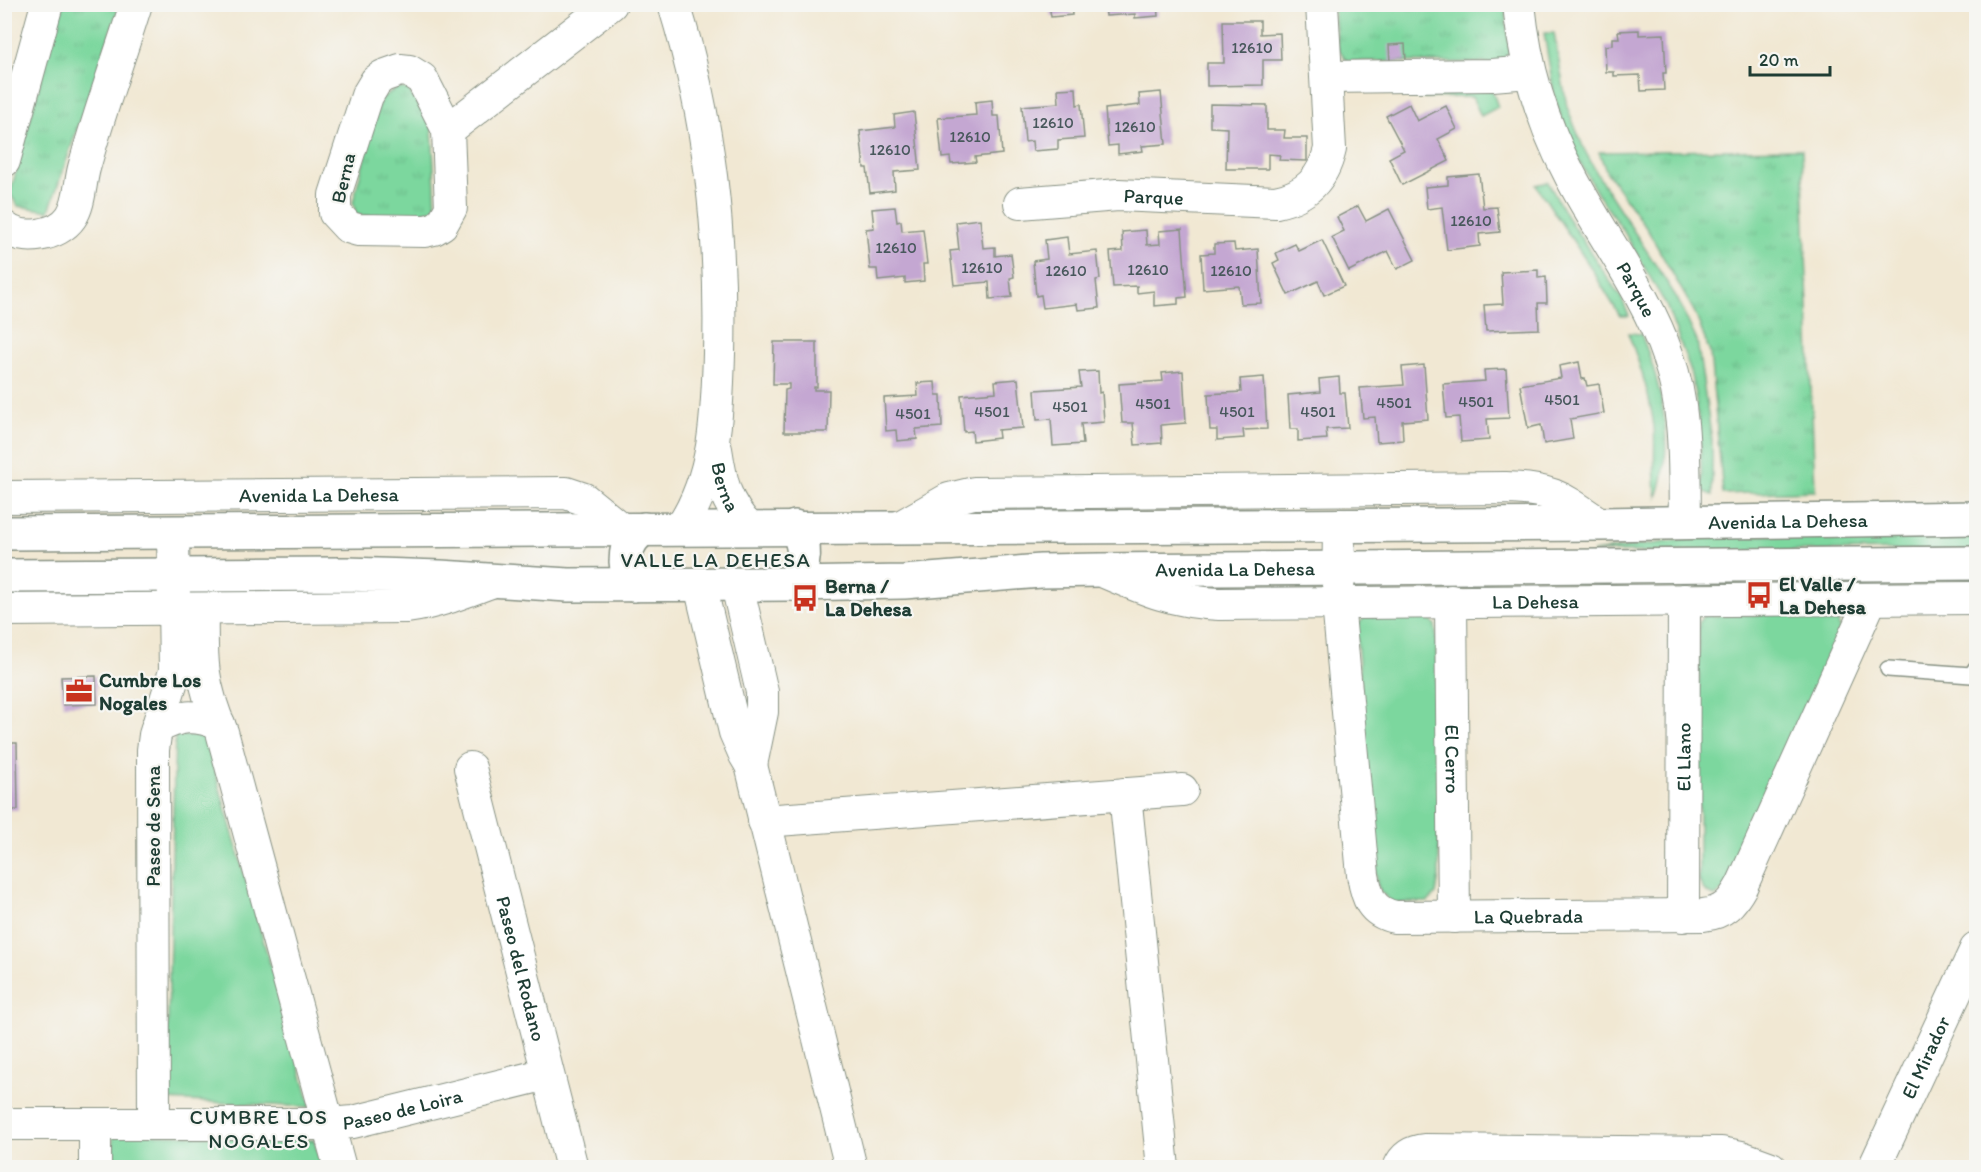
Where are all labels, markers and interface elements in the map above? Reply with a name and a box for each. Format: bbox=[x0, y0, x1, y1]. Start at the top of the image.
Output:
house number: 12610 bbox=[1231, 38, 1273, 57]
scale bar bbox=[1750, 39, 1830, 77]
text: 20 m bbox=[1759, 49, 1799, 71]
house number: 12610 bbox=[1032, 113, 1074, 132]
house number: 12610 bbox=[1114, 117, 1156, 136]
house number: 12610 bbox=[949, 127, 991, 146]
house number: 12610 bbox=[869, 140, 911, 159]
street label: Berna bbox=[326, 150, 360, 206]
street label: Parque bbox=[1123, 183, 1184, 210]
house number: 12610 bbox=[1450, 211, 1492, 230]
house number: 12610 bbox=[875, 238, 917, 257]
street label: Parque bbox=[1612, 257, 1662, 321]
house number: 12610 bbox=[961, 258, 1003, 277]
house number: 12610 bbox=[1127, 260, 1169, 279]
house number: 12610 bbox=[1045, 261, 1087, 280]
house number: 12610 bbox=[1210, 261, 1252, 280]
house number: 4501 bbox=[1544, 390, 1580, 409]
house number: 4501 bbox=[1458, 392, 1494, 411]
house number: 4501 bbox=[1376, 393, 1412, 412]
house number: 4501 bbox=[1135, 394, 1171, 413]
house number: 4501 bbox=[1052, 397, 1088, 416]
house number: 4501 bbox=[974, 402, 1010, 421]
house number: 4501 bbox=[1219, 402, 1255, 421]
house number: 4501 bbox=[1300, 402, 1336, 421]
house number: 4501 bbox=[895, 404, 931, 423]
street label: Berna bbox=[706, 460, 745, 516]
street label: Avenida La Dehesa bbox=[239, 482, 400, 507]
street label: Avenida La Dehesa bbox=[1708, 508, 1869, 534]
district label: VALLE LA DEHESA bbox=[621, 547, 811, 572]
street label: Avenida La Dehesa bbox=[1155, 556, 1316, 582]
place label: El Valle / La Dehesa bbox=[1779, 572, 1866, 619]
place label: Berna / La Dehesa bbox=[825, 574, 912, 621]
bus stop icon: El Valle / La Dehesa bbox=[1744, 580, 1774, 610]
bus stop icon: Berna / La Dehesa bbox=[790, 583, 820, 613]
street label: La Dehesa bbox=[1492, 589, 1580, 614]
place label: Cumbre Los Nogales bbox=[99, 668, 201, 716]
office icon: Cumbre Los Nogales bbox=[64, 676, 94, 706]
street label: El Llano bbox=[1671, 722, 1696, 792]
street label: El Cerro bbox=[1440, 724, 1465, 794]
street label: Paseo de Sena bbox=[141, 765, 165, 887]
street label: Paseo del Rodano bbox=[491, 893, 551, 1044]
street label: La Quebrada bbox=[1474, 904, 1583, 928]
street label: El Mirador bbox=[1896, 1012, 1955, 1103]
street label: Paseo de Loira bbox=[342, 1083, 465, 1135]
district label: CUMBRE LOS NOGALES bbox=[190, 1104, 328, 1153]

